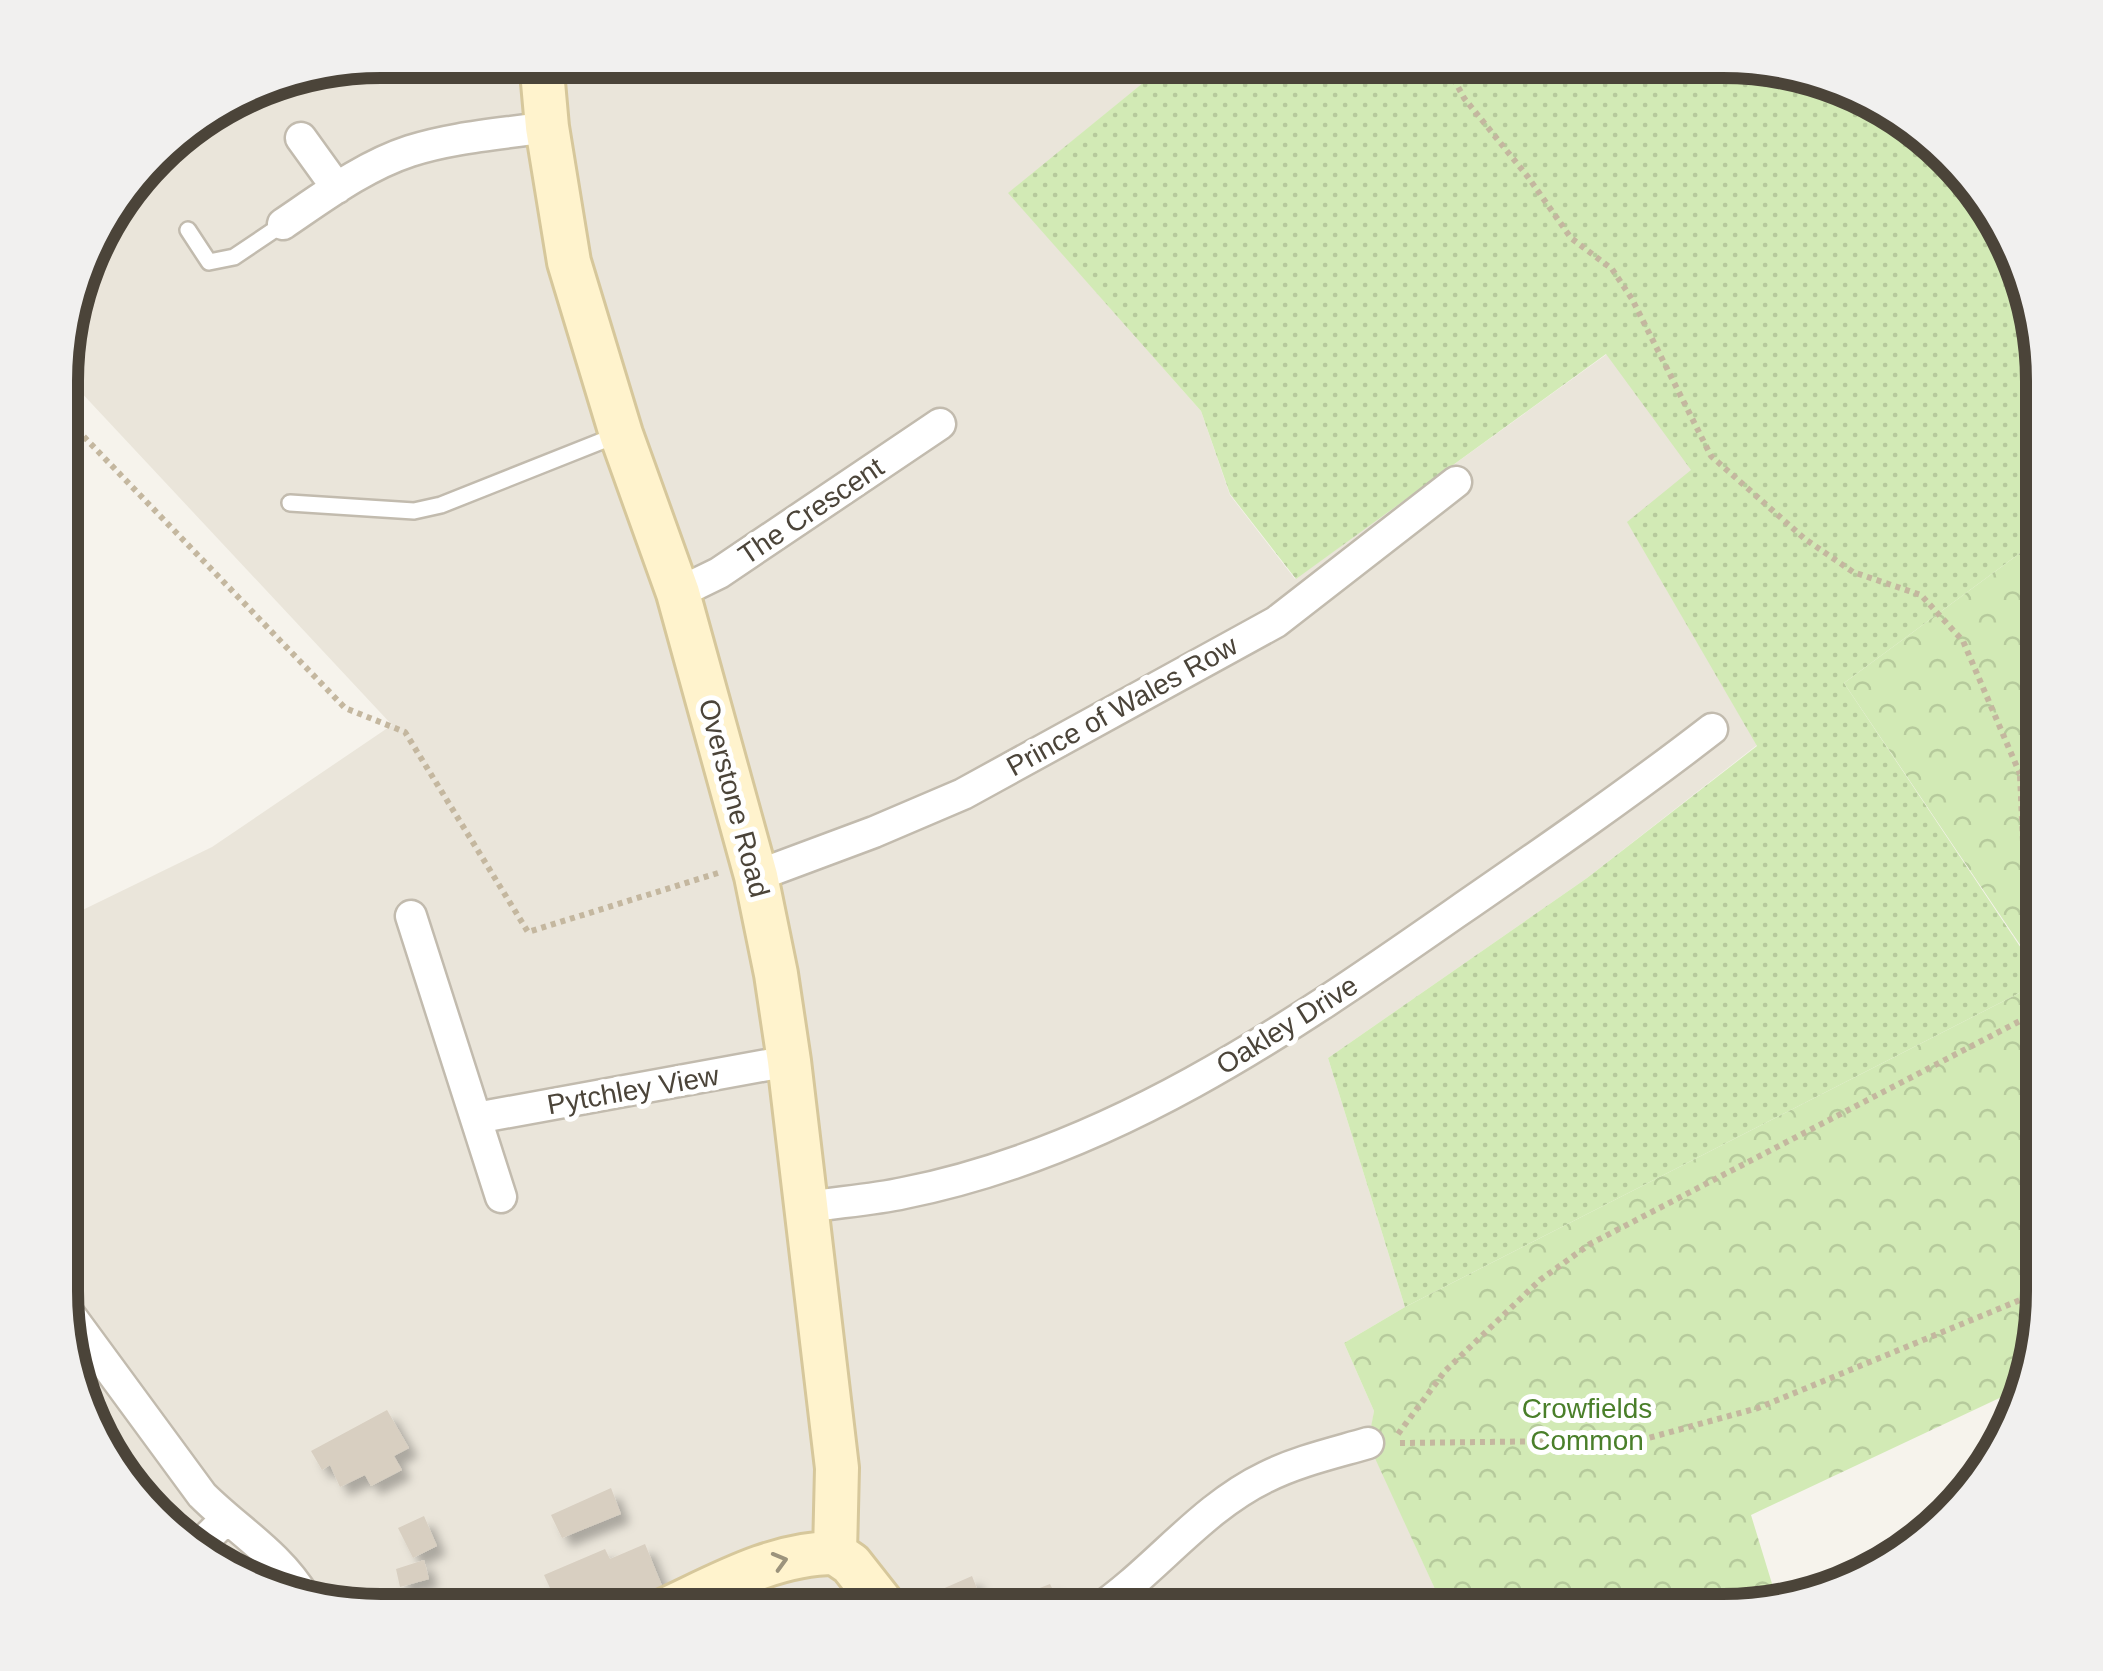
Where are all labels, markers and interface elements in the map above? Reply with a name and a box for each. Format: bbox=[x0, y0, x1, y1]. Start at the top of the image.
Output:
street label: The Crescent bbox=[733, 451, 890, 571]
street label: Prince of Wales Row bbox=[1001, 629, 1243, 782]
street label: Overstone Road bbox=[693, 696, 775, 900]
street label: Oakley Drive bbox=[1211, 969, 1363, 1081]
street label: Pytchley View bbox=[545, 1060, 722, 1120]
park label: Crowfields Common bbox=[1522, 1393, 1652, 1456]
one-way arrow bbox=[771, 1552, 788, 1573]

